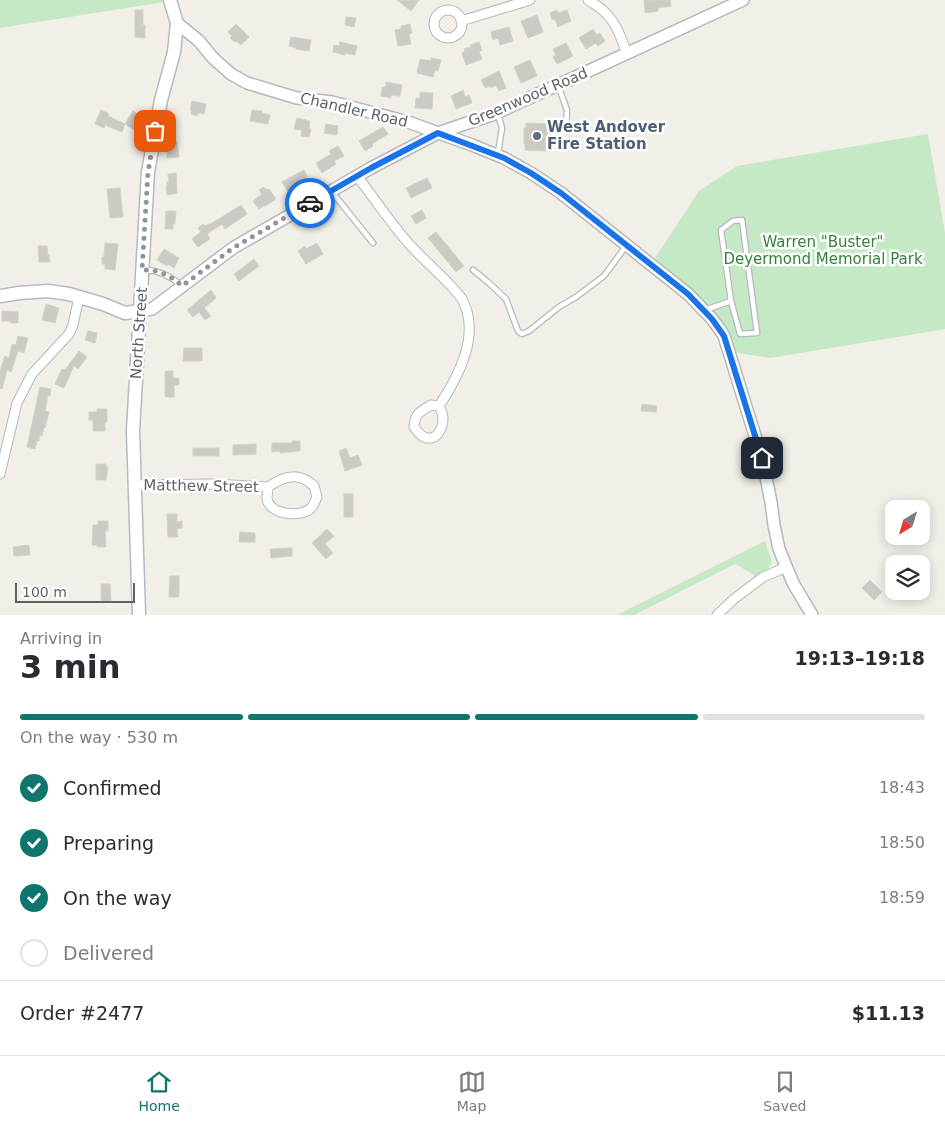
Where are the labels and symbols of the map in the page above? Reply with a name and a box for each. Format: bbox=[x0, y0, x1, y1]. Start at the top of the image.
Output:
street label: Greenwood Road bbox=[466, 64, 590, 130]
street label: Chandler Road bbox=[298, 89, 410, 131]
pin bbox=[134, 110, 176, 152]
place label: West Andover Fire Station bbox=[547, 118, 666, 153]
marker: West Andover Fire Station bbox=[531, 130, 543, 142]
courier bbox=[285, 178, 335, 228]
park label: Warren "Buster" Deyermond Memorial Park bbox=[723, 233, 923, 268]
street label: North Street bbox=[127, 286, 151, 380]
pin bbox=[741, 437, 783, 479]
street label: Matthew Street bbox=[143, 476, 259, 496]
north arrow bbox=[885, 500, 930, 545]
scale bar bbox=[15, 580, 135, 603]

